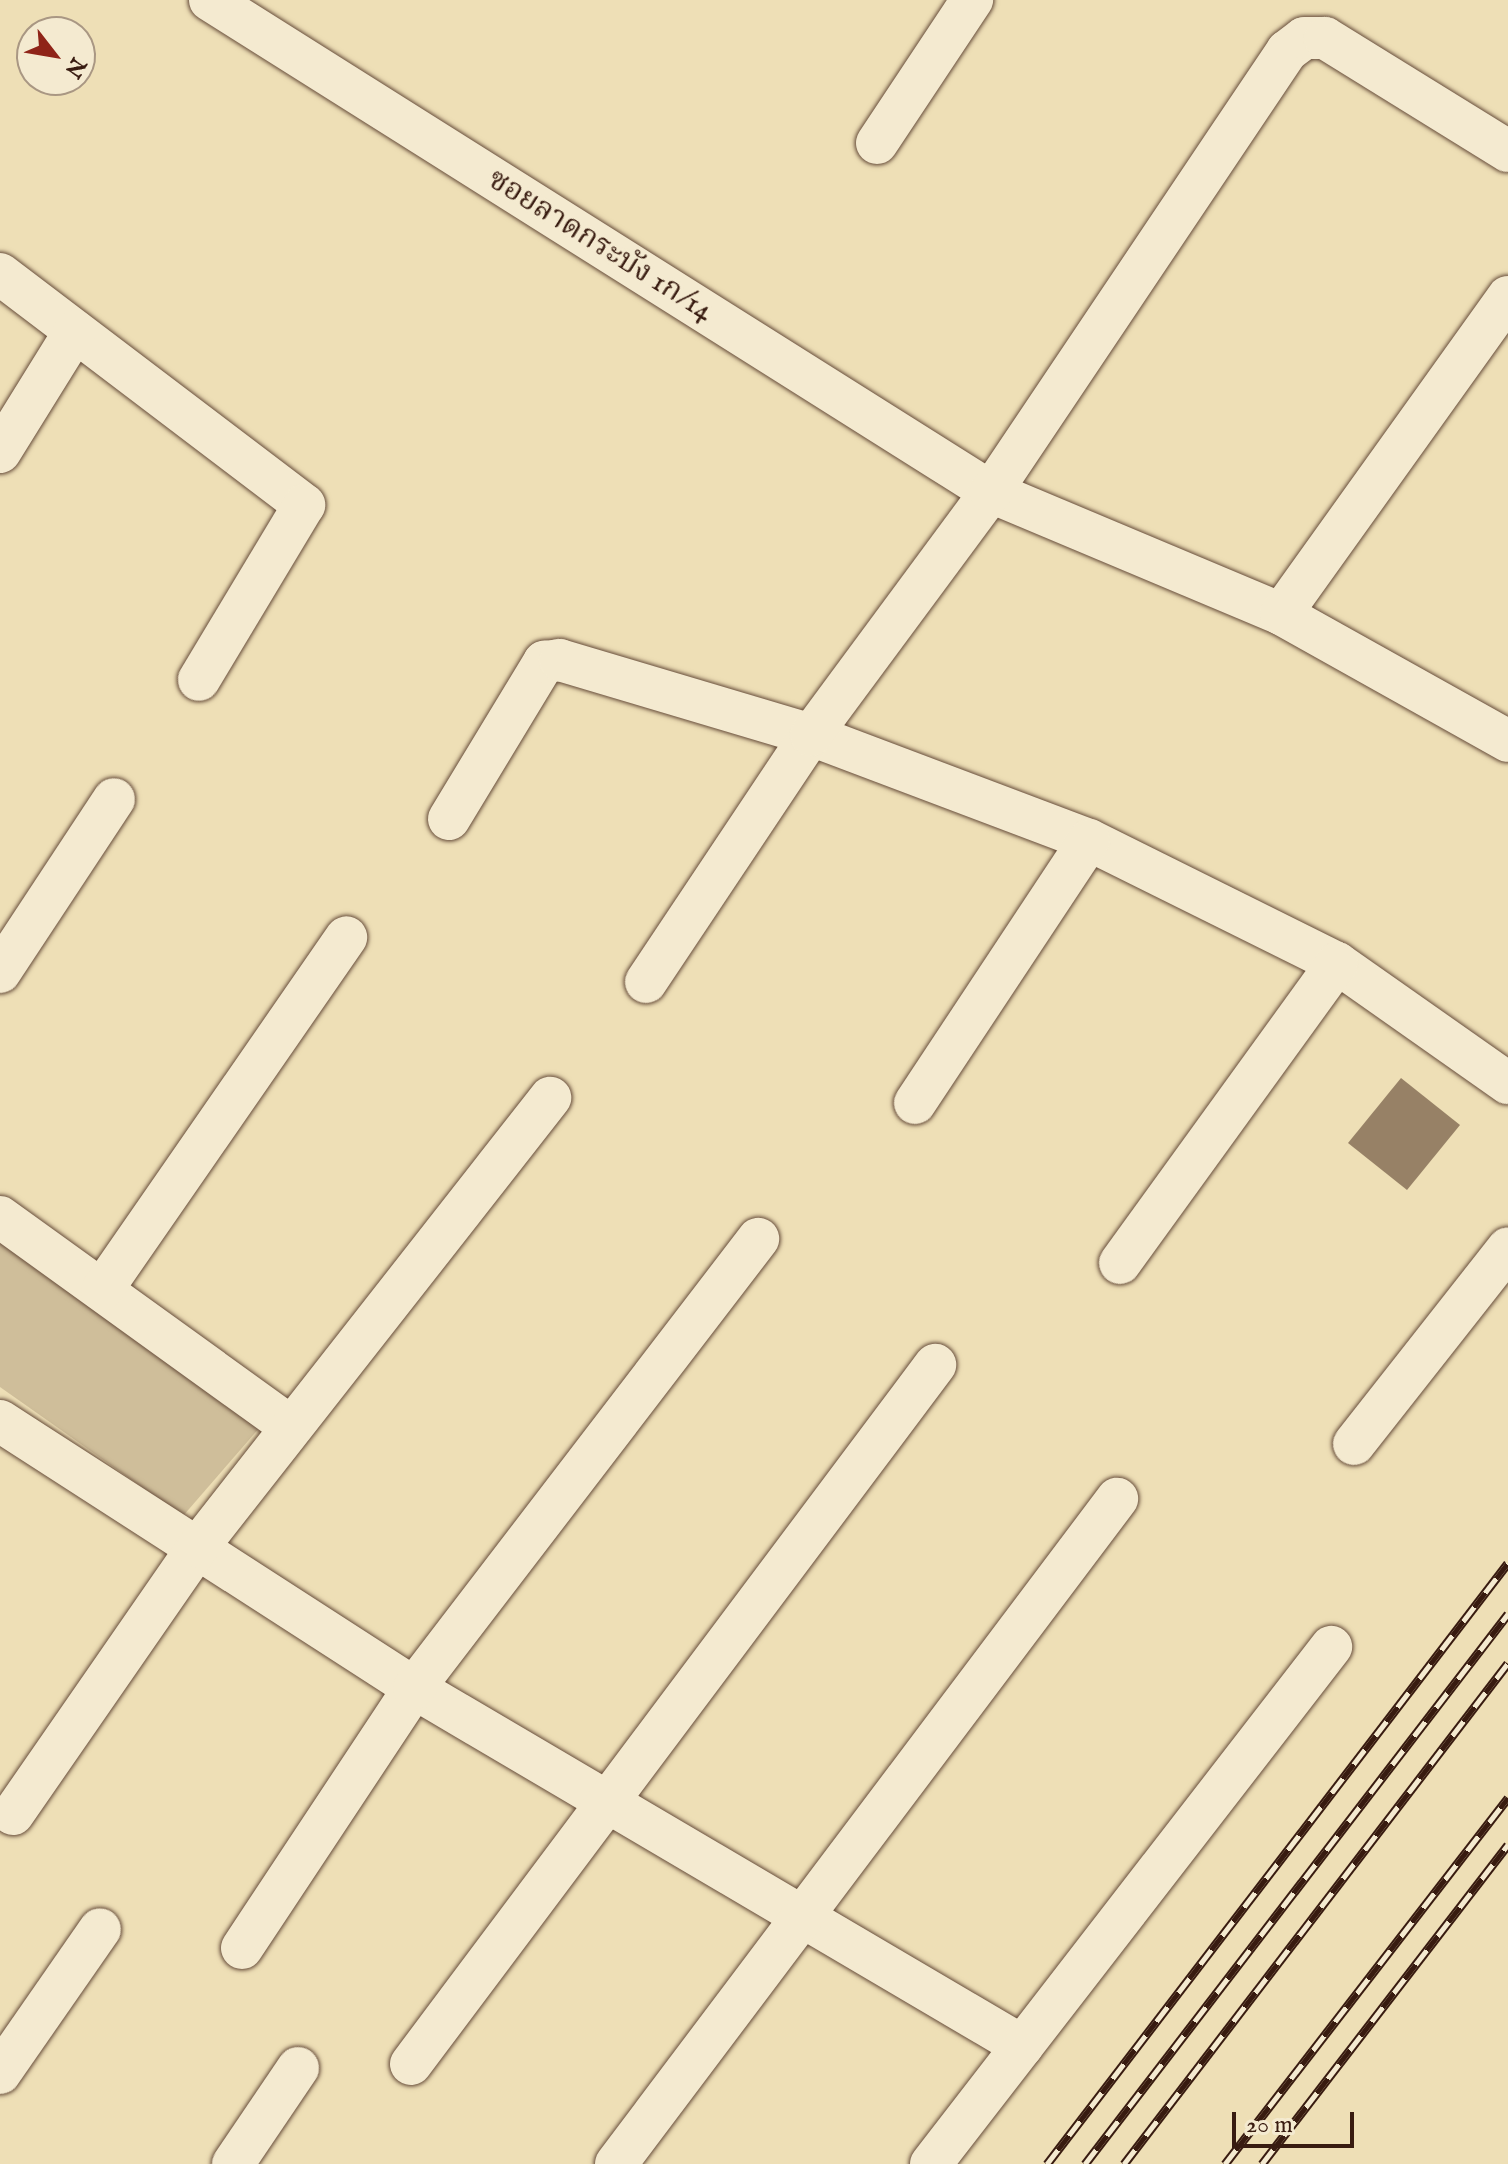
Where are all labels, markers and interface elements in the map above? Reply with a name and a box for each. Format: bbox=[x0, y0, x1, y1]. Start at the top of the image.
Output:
north arrow bbox=[16, 16, 96, 96]
text: N bbox=[58, 52, 92, 83]
street label: ซอยลาดกระบัง 1ก/14 bbox=[481, 162, 719, 330]
scale bar bbox=[1236, 2096, 1358, 2146]
text: 20 m bbox=[1246, 2110, 1293, 2141]

